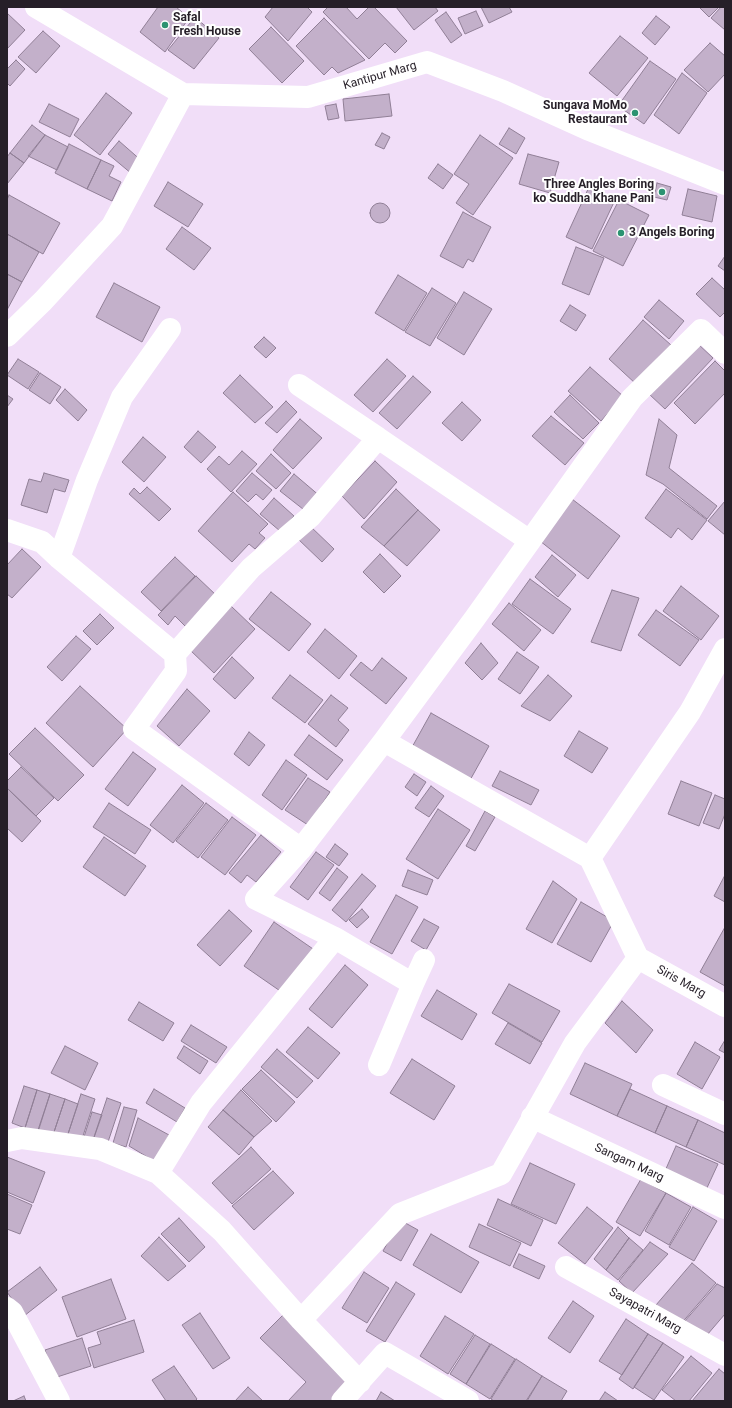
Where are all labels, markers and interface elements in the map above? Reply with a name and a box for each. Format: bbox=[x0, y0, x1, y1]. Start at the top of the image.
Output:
place label: Safal Fresh House bbox=[173, 11, 241, 39]
marker: Safal Fresh House bbox=[160, 20, 170, 30]
street label: Kantipur Marg bbox=[342, 59, 418, 93]
place label: Sungava MoMo Restaurant bbox=[543, 99, 627, 127]
marker: Sungava MoMo Restaurant bbox=[630, 108, 640, 118]
place label: Three Angles Boring ko Suddha Khane Pani bbox=[533, 178, 654, 206]
marker: Three Angles Boring ko Suddha Khane Pani bbox=[657, 187, 667, 197]
place label: 3 Angels Boring bbox=[629, 226, 715, 240]
marker: 3 Angels Boring bbox=[616, 228, 626, 238]
street label: Siris Marg bbox=[654, 963, 708, 1001]
street label: Sangam Marg bbox=[592, 1141, 666, 1185]
street label: Sayapatri Marg bbox=[606, 1285, 684, 1337]

